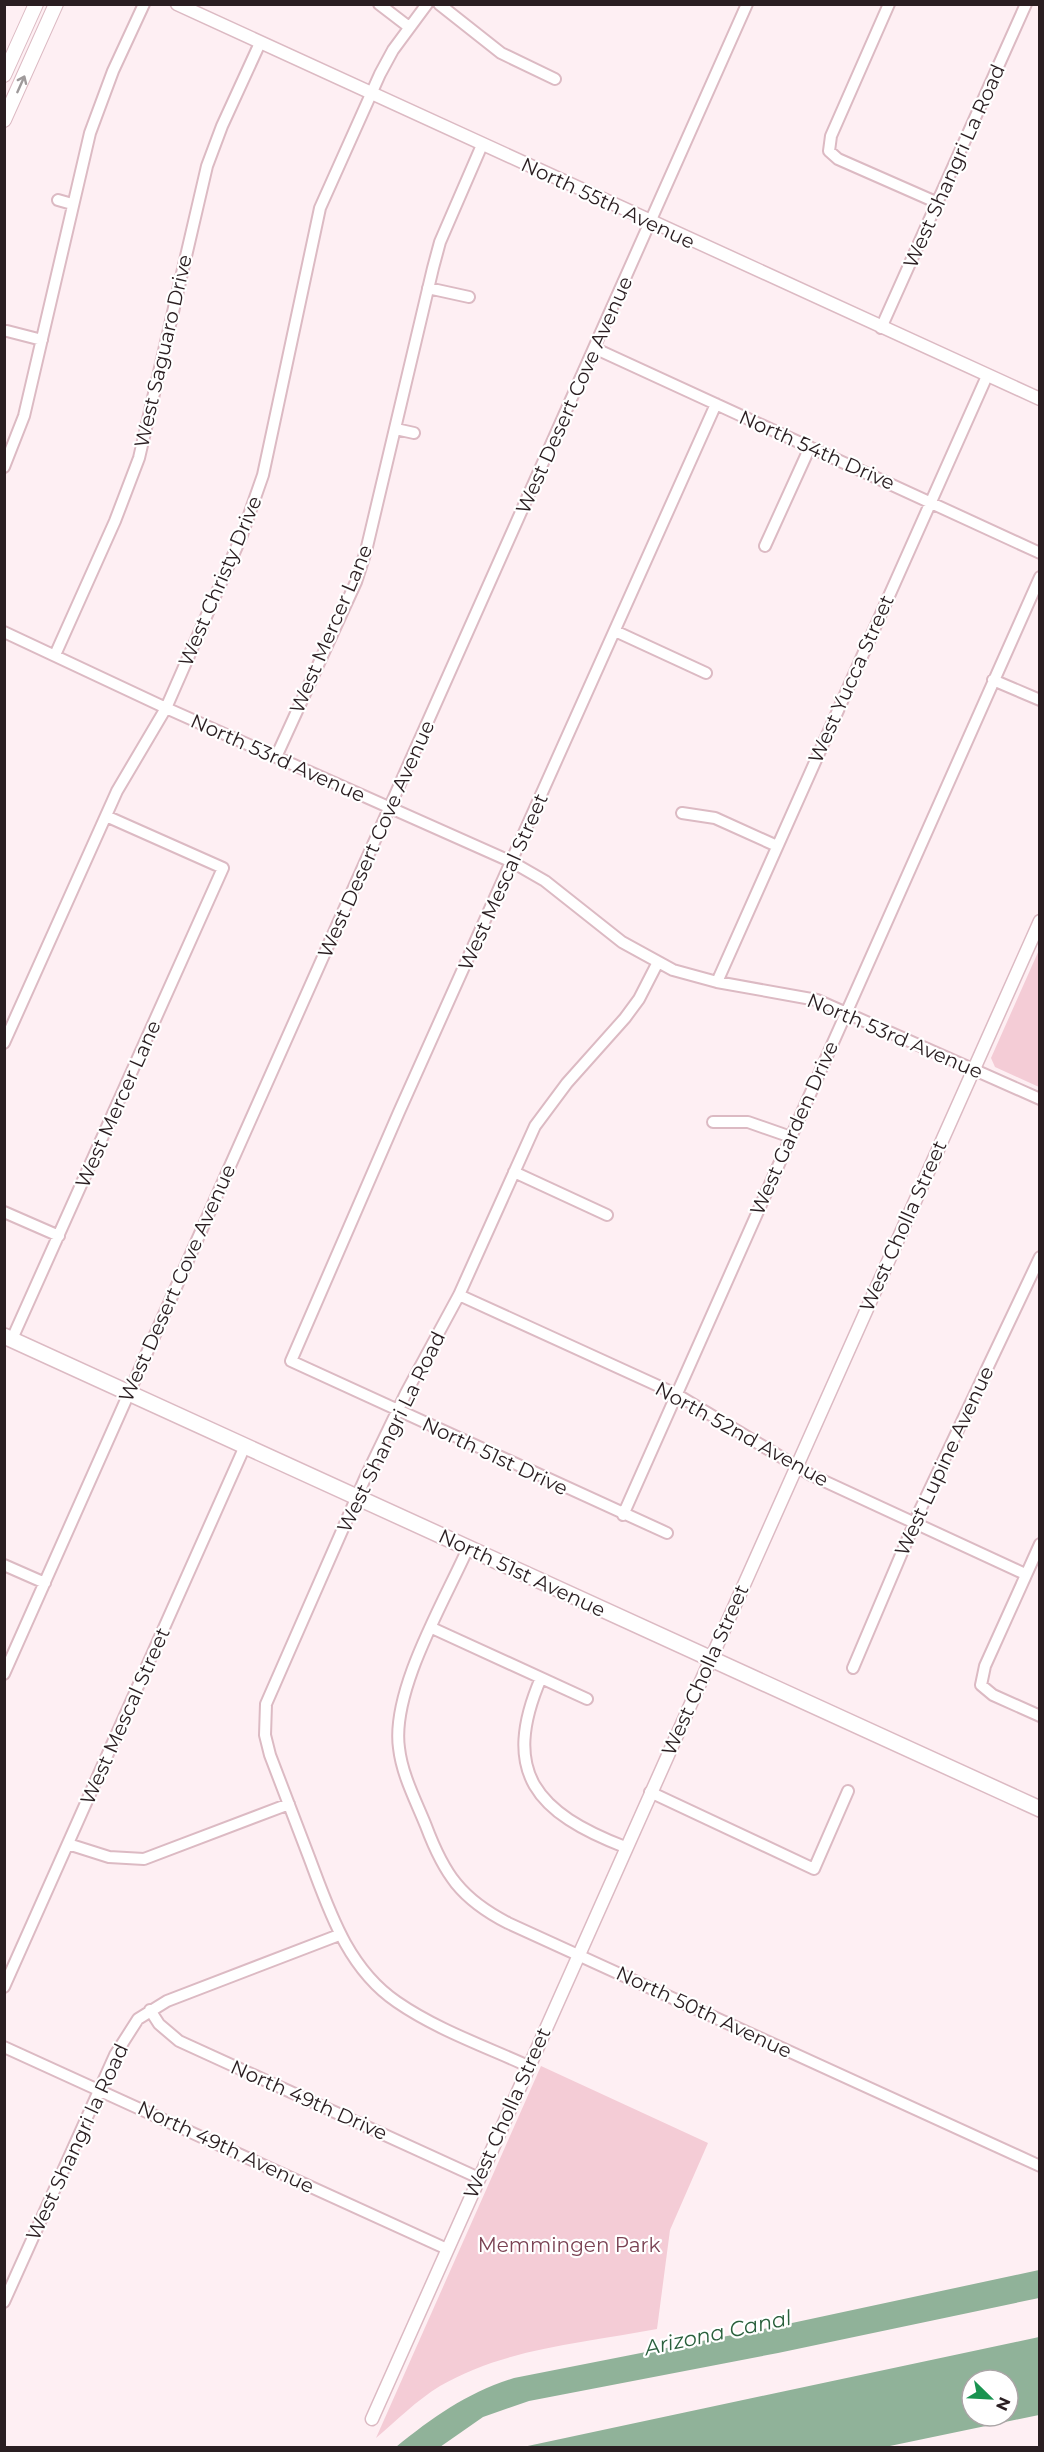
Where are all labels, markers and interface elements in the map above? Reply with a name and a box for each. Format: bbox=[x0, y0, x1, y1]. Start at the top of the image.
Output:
street label: West Shangri La Road bbox=[898, 60, 1010, 272]
one-way arrow bbox=[15, 76, 27, 94]
street label: North 55th Avenue bbox=[517, 152, 699, 254]
street label: West Saguaro Drive bbox=[129, 252, 197, 450]
street label: West Desert Cove Avenue bbox=[511, 272, 637, 518]
street label: North 54th Drive bbox=[735, 405, 899, 495]
street label: West Christy Drive bbox=[173, 492, 267, 670]
street label: West Mercer Lane bbox=[285, 541, 377, 717]
street label: West Yucca Street bbox=[803, 591, 899, 767]
street label: North 53rd Avenue bbox=[187, 709, 369, 807]
street label: West Desert Cove Avenue bbox=[313, 716, 439, 962]
street label: West Mescal Street bbox=[453, 790, 553, 974]
street label: North 53rd Avenue bbox=[804, 988, 986, 1084]
street label: West Mercer Lane bbox=[70, 1017, 166, 1191]
street label: West Garden Drive bbox=[745, 1037, 843, 1219]
street label: West Cholla Street bbox=[854, 1137, 952, 1315]
street label: West Desert Cove Avenue bbox=[114, 1160, 240, 1406]
street label: West Shangri La Road bbox=[332, 1328, 450, 1536]
street label: West Lupine Avenue bbox=[889, 1362, 999, 1560]
street label: North 52nd Avenue bbox=[651, 1376, 833, 1492]
street label: North 51st Drive bbox=[418, 1412, 572, 1500]
street label: North 51st Avenue bbox=[435, 1524, 609, 1622]
street label: West Cholla Street bbox=[656, 1581, 754, 1759]
street label: West Mescal Street bbox=[75, 1624, 175, 1808]
street label: North 50th Avenue bbox=[612, 1961, 796, 2063]
street label: West Cholla Street bbox=[458, 2024, 556, 2202]
street label: West Shangri la Road bbox=[21, 2040, 133, 2244]
street label: North 49th Drive bbox=[227, 2055, 391, 2145]
street label: North 49th Avenue bbox=[134, 2096, 318, 2198]
park label: Memmingen Park bbox=[478, 2233, 660, 2257]
water label: Arizona Canal bbox=[640, 2305, 794, 2361]
north arrow bbox=[960, 2368, 1020, 2428]
text: N bbox=[992, 2394, 1015, 2414]

